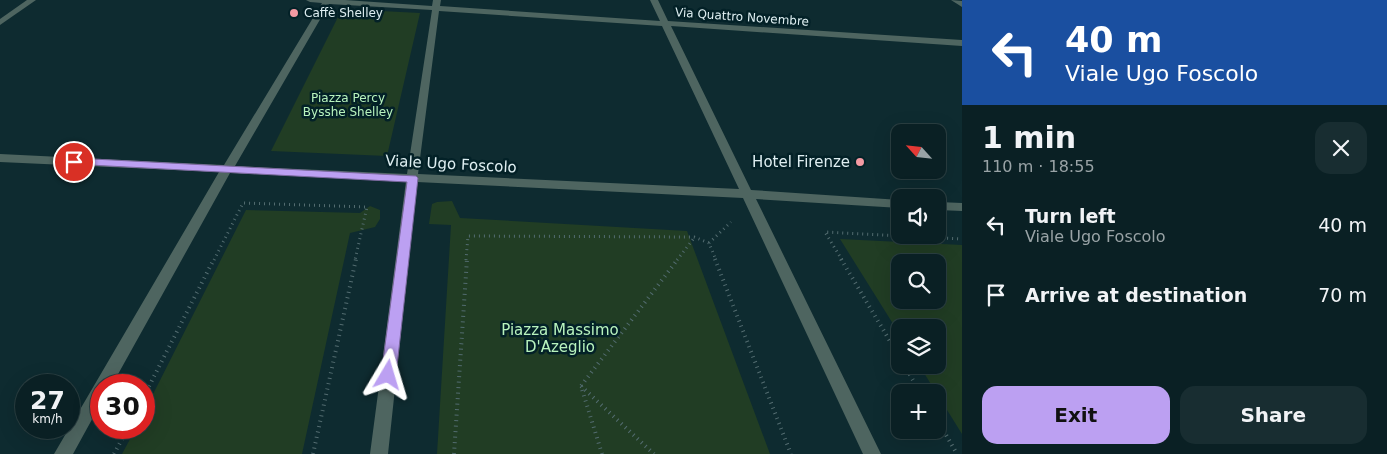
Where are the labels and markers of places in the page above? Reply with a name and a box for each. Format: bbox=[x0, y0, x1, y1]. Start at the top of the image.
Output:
place label: Caffè Shelley bbox=[304, 6, 383, 20]
marker: Caffè Shelley bbox=[288, 7, 300, 19]
pin bbox=[53, 141, 95, 183]
place label: Hotel Firenze bbox=[752, 153, 850, 171]
marker: Hotel Firenze bbox=[854, 156, 866, 168]

